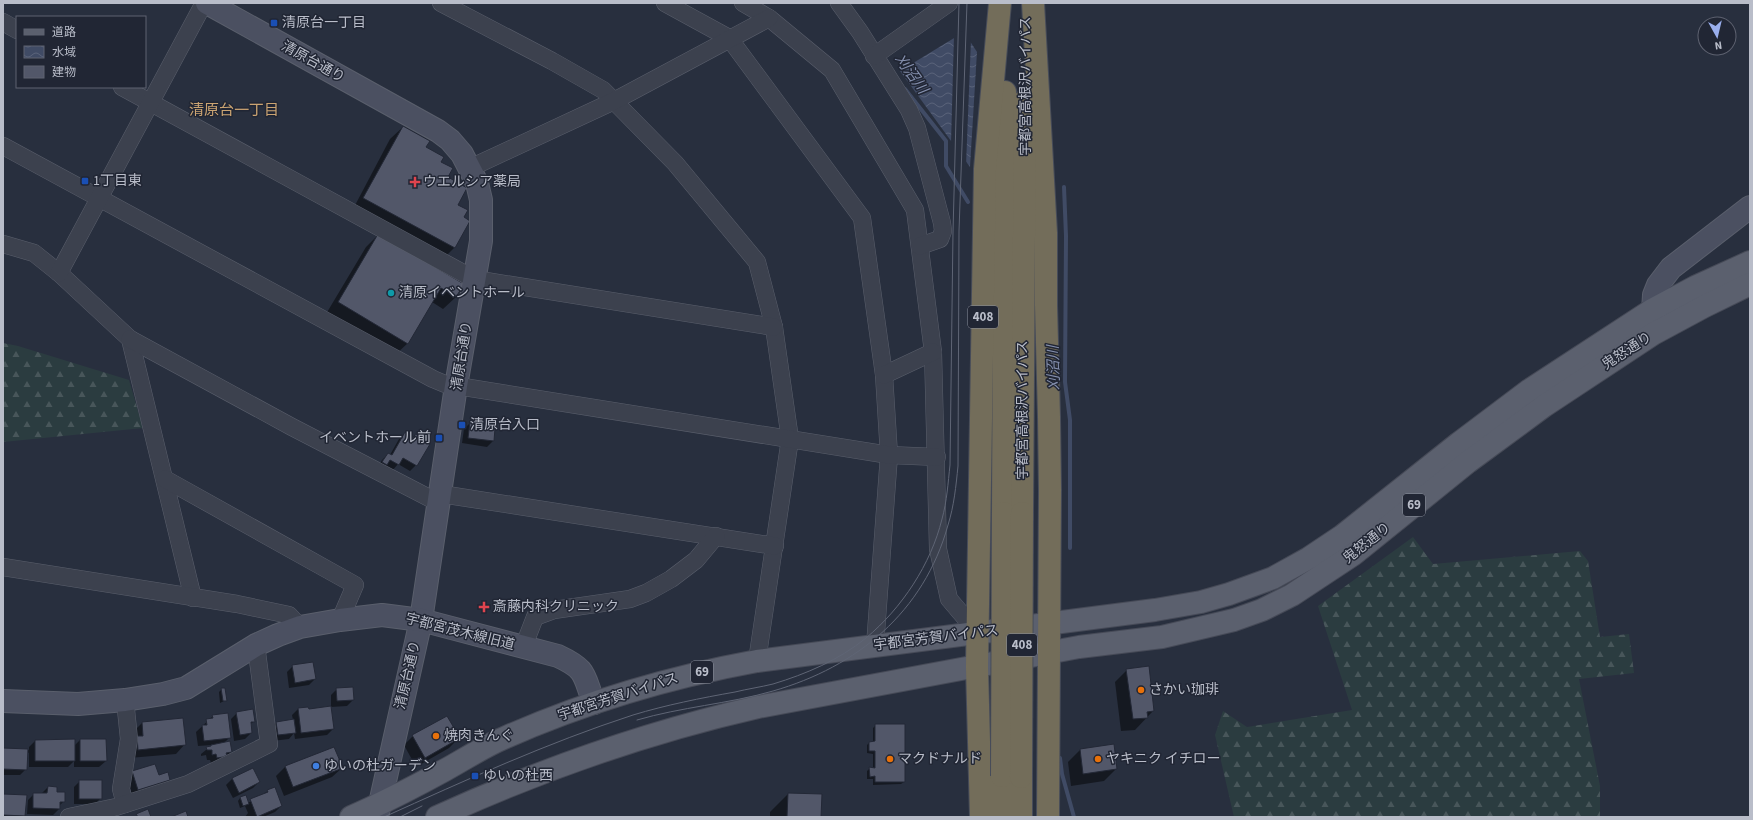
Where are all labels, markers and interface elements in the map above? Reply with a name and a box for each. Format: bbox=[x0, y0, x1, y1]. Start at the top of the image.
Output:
place label: 清原台一丁目 bbox=[282, 13, 366, 33]
legend bbox=[16, 16, 146, 88]
street label: 宇都宮高根沢バイパス bbox=[1016, 16, 1036, 156]
north arrow bbox=[1697, 16, 1737, 56]
marker: 清原台一丁目 bbox=[269, 18, 279, 28]
text: 道路 bbox=[52, 24, 76, 41]
street label: 清原台通り bbox=[278, 36, 348, 88]
text: N bbox=[1714, 37, 1723, 53]
text: 水域 bbox=[52, 44, 76, 61]
water label: 刈沼川 bbox=[889, 50, 934, 100]
text: 建物 bbox=[52, 64, 76, 81]
district label: 清原台一丁目 bbox=[189, 100, 279, 121]
place label: 1丁目東 bbox=[93, 171, 142, 191]
place label: ウエルシア薬局 bbox=[423, 172, 521, 192]
marker: 1丁目東 bbox=[80, 176, 90, 186]
marker: ウエルシア薬局 bbox=[410, 177, 420, 187]
place label: 清原イベントホール bbox=[399, 283, 525, 303]
marker: 清原イベントホール bbox=[386, 288, 396, 298]
road number: 408 bbox=[968, 306, 998, 328]
street label: 清原台通り bbox=[447, 320, 477, 392]
street label: 鬼怒通り bbox=[1598, 327, 1656, 375]
street label: 宇都宮高根沢バイパス bbox=[1013, 340, 1033, 480]
water label: 刈沼川 bbox=[1043, 343, 1065, 391]
place label: 清原台入口 bbox=[470, 415, 540, 435]
marker: 清原台入口 bbox=[457, 420, 467, 430]
place label: イベントホール前 bbox=[319, 428, 431, 448]
marker: イベントホール前 bbox=[434, 433, 444, 443]
road number: 69 bbox=[1403, 494, 1425, 516]
street label: 鬼怒通り bbox=[1339, 518, 1395, 568]
place label: 斎藤内科クリニック bbox=[493, 597, 619, 617]
marker: 斎藤内科クリニック bbox=[478, 601, 490, 613]
street label: 宇都宮茂木線旧道 bbox=[403, 609, 517, 655]
street label: 宇都宮芳賀バイパス bbox=[872, 620, 1000, 656]
road number: 408 bbox=[1007, 634, 1037, 656]
street label: 清原台通り bbox=[390, 639, 426, 711]
road number: 69 bbox=[691, 661, 713, 683]
street label: 宇都宮芳賀バイパス bbox=[555, 668, 681, 726]
place label: さかい珈琲 bbox=[1149, 680, 1219, 700]
marker: さかい珈琲 bbox=[1136, 685, 1146, 695]
place label: 焼肉きんぐ bbox=[444, 726, 514, 746]
marker: 焼肉きんぐ bbox=[431, 731, 441, 741]
place label: マクドナルド bbox=[898, 749, 982, 769]
place label: ヤキニク イチロー bbox=[1106, 749, 1221, 769]
marker: マクドナルド bbox=[885, 754, 895, 764]
marker: ヤキニク イチロー bbox=[1093, 754, 1103, 764]
place label: ゆいの杜ガーデン bbox=[324, 756, 436, 776]
marker: ゆいの杜ガーデン bbox=[311, 761, 321, 771]
place label: ゆいの杜西 bbox=[483, 766, 553, 786]
marker: ゆいの杜西 bbox=[470, 771, 480, 781]

